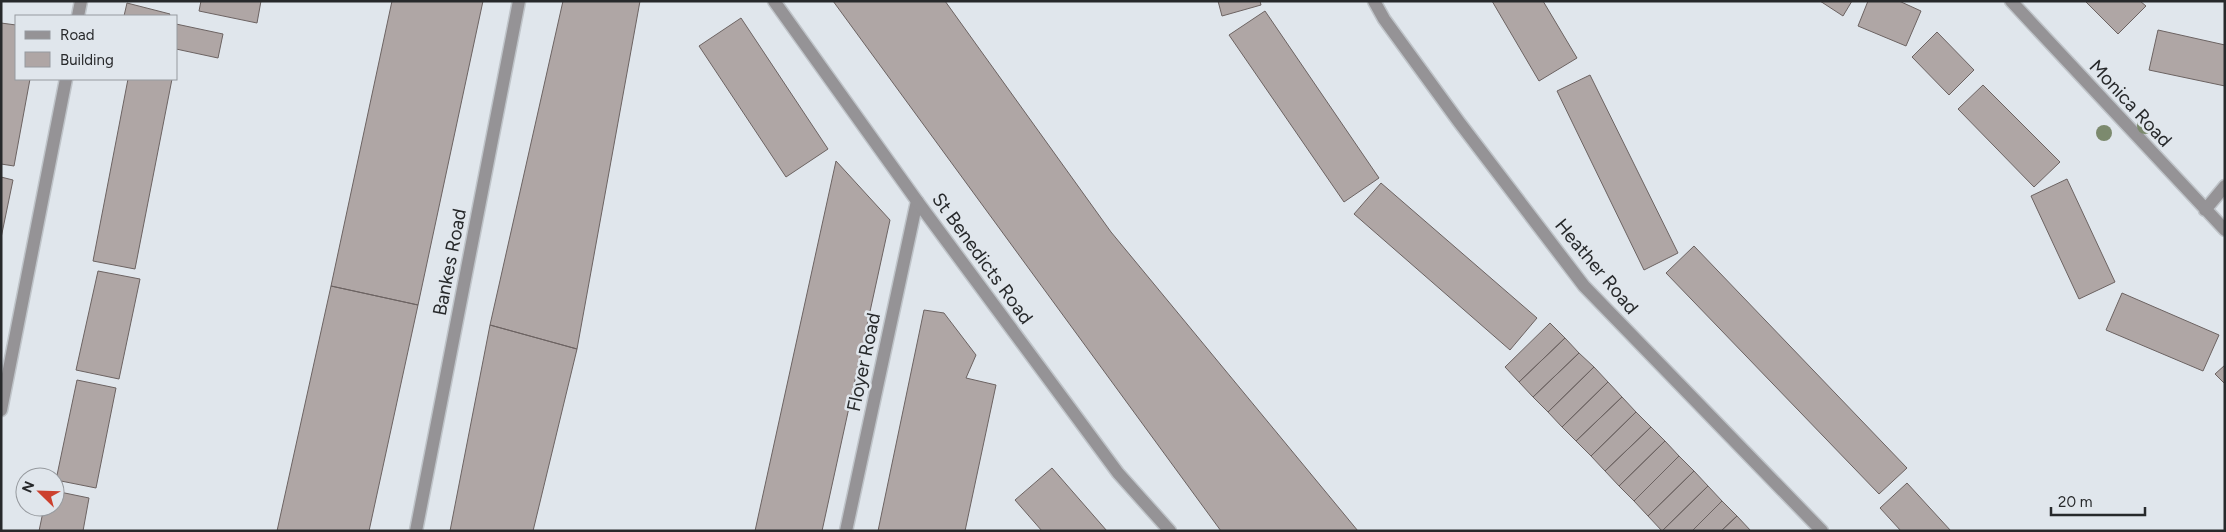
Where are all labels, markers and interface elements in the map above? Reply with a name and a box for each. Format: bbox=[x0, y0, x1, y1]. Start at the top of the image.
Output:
legend bbox=[15, 15, 178, 80]
text: Road bbox=[60, 26, 95, 44]
text: Building bbox=[60, 51, 114, 69]
street label: Monica Road bbox=[2085, 55, 2177, 152]
street label: St Benedicts Road bbox=[927, 188, 1038, 328]
street label: Bankes Road bbox=[428, 207, 471, 318]
street label: Heather Road bbox=[1550, 214, 1643, 319]
street label: Floyer Road bbox=[842, 311, 885, 414]
north arrow bbox=[15, 467, 65, 517]
text: N bbox=[19, 479, 38, 495]
scale bar bbox=[2051, 484, 2145, 516]
text: 20 m bbox=[2058, 493, 2092, 511]

